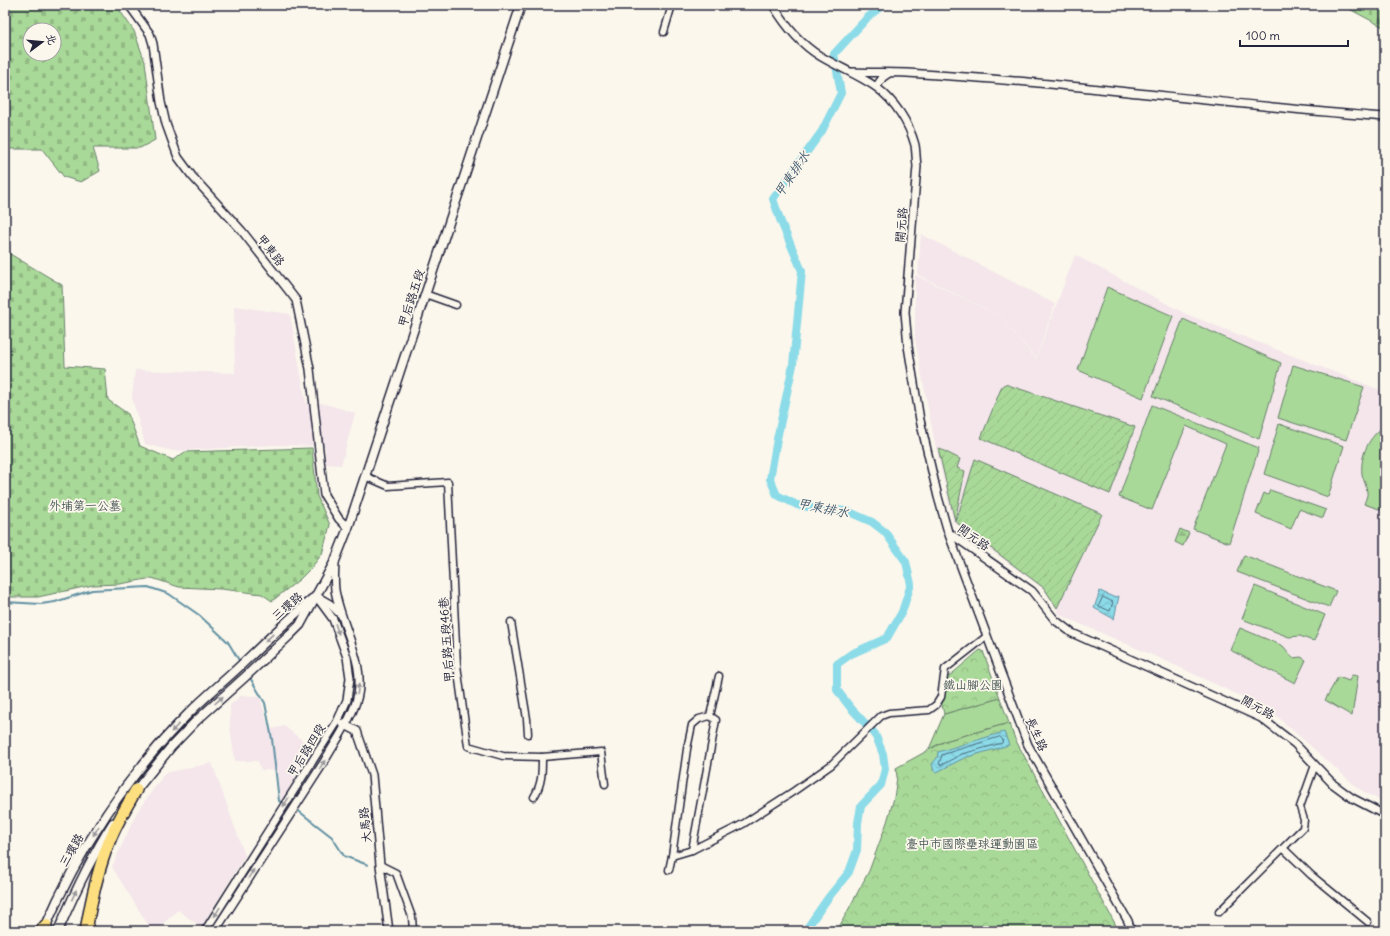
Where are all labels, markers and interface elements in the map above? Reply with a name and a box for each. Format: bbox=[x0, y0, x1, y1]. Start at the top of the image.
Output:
north arrow bbox=[22, 22, 62, 62]
scale bar bbox=[1240, 22, 1348, 48]
text: 100 m bbox=[1246, 28, 1280, 43]
text: 北 bbox=[43, 32, 60, 46]
water label: 甲東排水 bbox=[770, 147, 814, 200]
street label: 開元路 bbox=[892, 206, 910, 244]
street label: 甲東路 bbox=[254, 231, 288, 269]
street label: 甲后路五段 bbox=[395, 267, 427, 329]
water label: 甲東排水 bbox=[796, 495, 851, 521]
park label: 外埔第一公墓 bbox=[49, 498, 121, 513]
street label: 開元路 bbox=[955, 521, 993, 553]
street label: 三環路 bbox=[268, 589, 306, 623]
street label: 甲后路五段46巷 bbox=[436, 597, 456, 683]
one-way arrow bbox=[334, 623, 340, 635]
one-way arrow bbox=[264, 633, 274, 643]
park label: 鐵山腳公園 bbox=[943, 677, 1003, 692]
one-way arrow bbox=[355, 683, 361, 695]
street label: 開元路 bbox=[1239, 692, 1277, 722]
one-way arrow bbox=[214, 696, 224, 705]
street label: 長生路 bbox=[1023, 714, 1051, 754]
street label: 甲后路四段 bbox=[284, 721, 328, 779]
one-way arrow bbox=[170, 723, 180, 733]
one-way arrow bbox=[318, 759, 325, 771]
one-way arrow bbox=[283, 796, 290, 808]
street label: 大馬路 bbox=[356, 806, 374, 844]
one-way arrow bbox=[93, 825, 100, 837]
street label: 三環路 bbox=[56, 831, 86, 869]
park label: 臺中市國際壘球運動園區 bbox=[906, 836, 1038, 851]
one-way arrow bbox=[247, 869, 255, 879]
one-way arrow bbox=[71, 890, 77, 901]
one-way arrow bbox=[214, 906, 221, 918]

